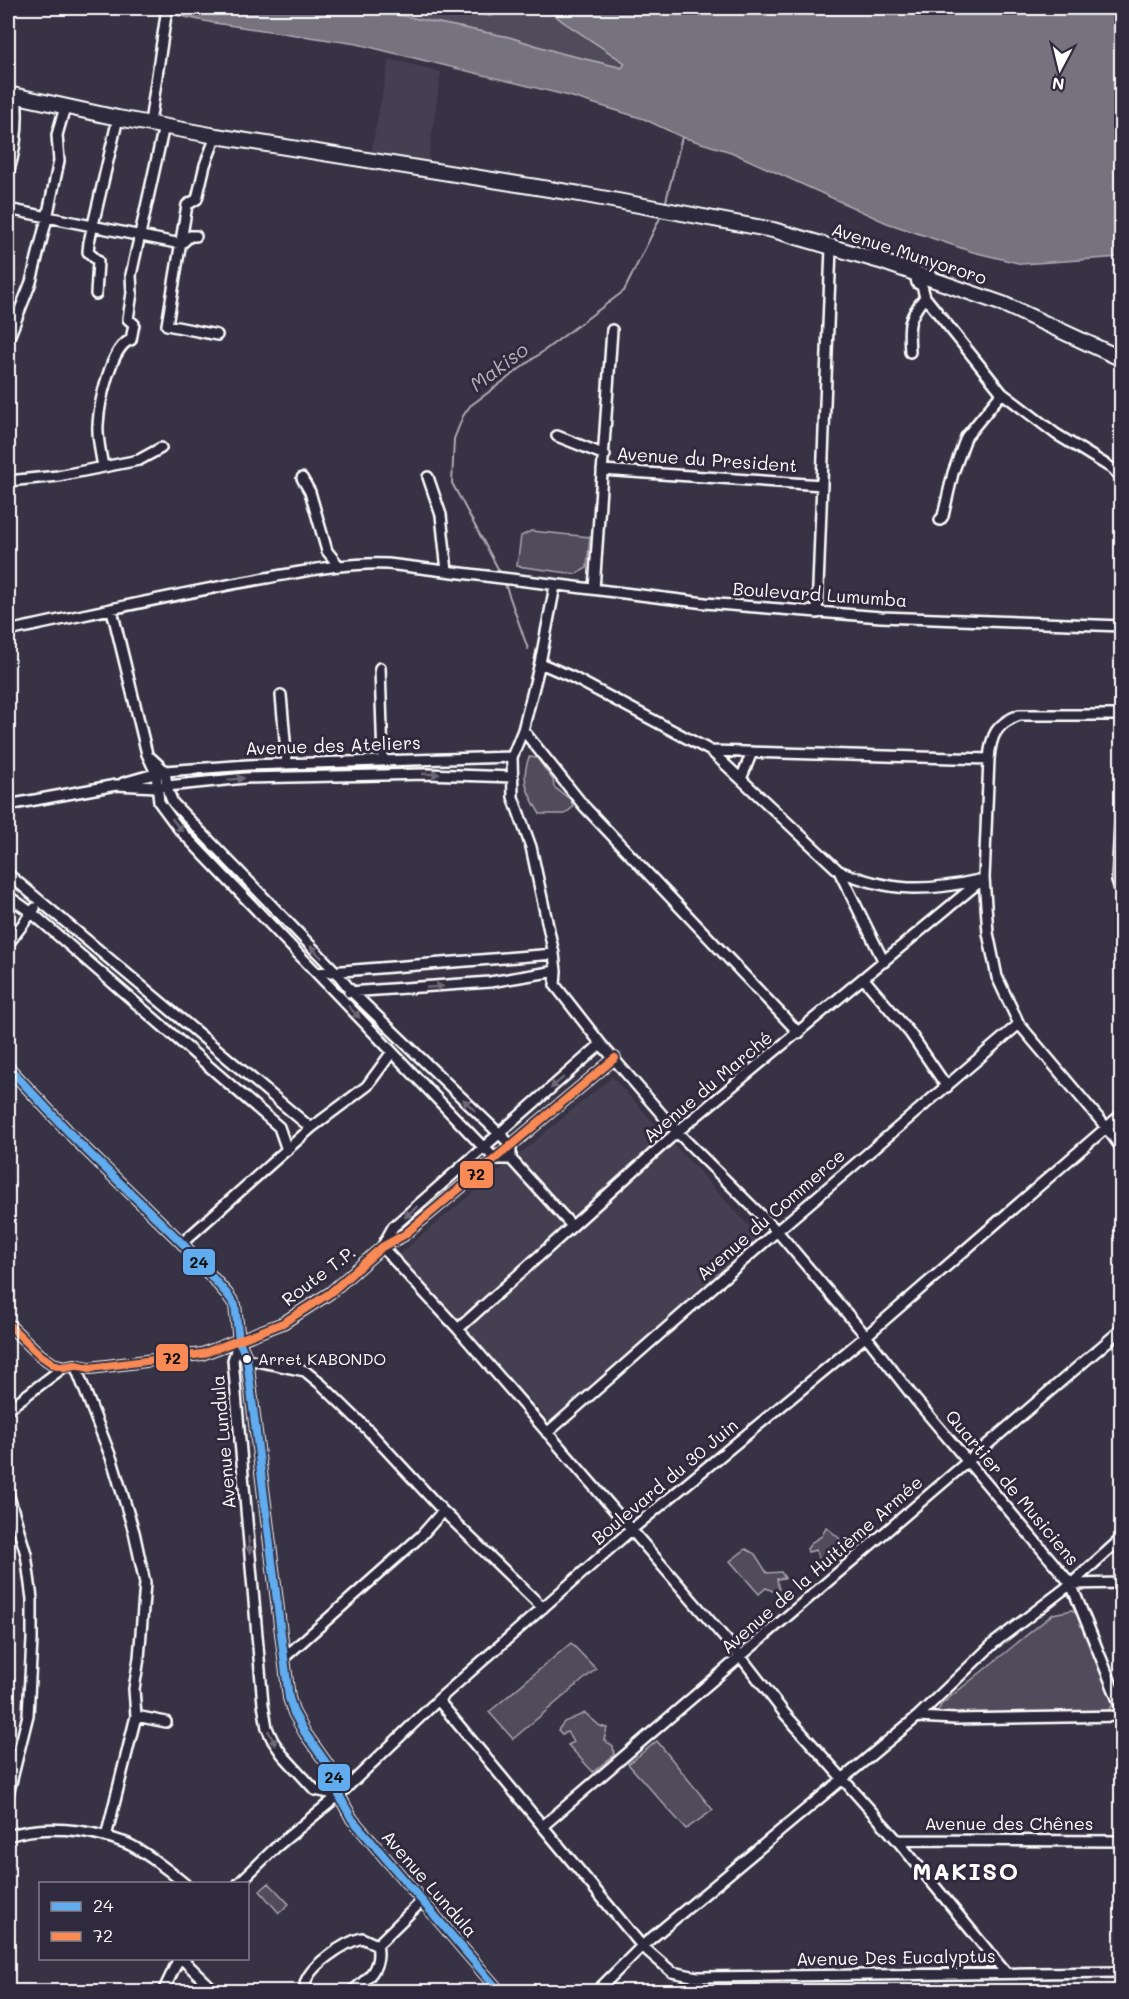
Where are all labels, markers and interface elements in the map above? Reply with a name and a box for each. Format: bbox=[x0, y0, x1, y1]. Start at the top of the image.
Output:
north arrow bbox=[1030, 39, 1090, 99]
text: N bbox=[1051, 73, 1065, 96]
street label: Avenue Munyororo bbox=[829, 217, 990, 290]
water label: Makiso bbox=[464, 336, 533, 397]
street label: Avenue du President bbox=[616, 441, 798, 477]
street label: Boulevard Lumumba bbox=[732, 576, 908, 612]
street label: Avenue des Ateliers bbox=[245, 730, 421, 760]
one-way arrow bbox=[421, 769, 440, 779]
one-way arrow bbox=[227, 774, 246, 784]
one-way arrow bbox=[170, 817, 183, 833]
one-way arrow bbox=[310, 945, 324, 959]
one-way arrow bbox=[426, 982, 445, 992]
one-way arrow bbox=[347, 1005, 361, 1020]
street label: Avenue du Marché bbox=[638, 1025, 777, 1147]
one-way arrow bbox=[550, 1076, 565, 1089]
one-way arrow bbox=[462, 1098, 476, 1112]
street label: Avenue du Commerce bbox=[691, 1143, 850, 1285]
line badge: 72 bbox=[459, 1160, 494, 1189]
text: 72 bbox=[467, 1163, 485, 1184]
one-way arrow bbox=[403, 1205, 419, 1218]
street label: Route T.P. bbox=[277, 1240, 360, 1311]
line badge: 24 bbox=[182, 1248, 216, 1276]
text: 24 bbox=[189, 1251, 209, 1272]
line badge: 72 bbox=[155, 1343, 189, 1372]
text: 72 bbox=[163, 1347, 181, 1368]
place label: Arret KABONDO bbox=[258, 1348, 386, 1369]
marker: Arret KABONDO bbox=[241, 1353, 253, 1365]
street label: Avenue Lundula bbox=[205, 1374, 241, 1510]
street label: Quartier de Musiciens bbox=[940, 1404, 1085, 1570]
street label: Boulevard du 30 Juin bbox=[586, 1413, 743, 1550]
street label: Avenue de la Huitième Armée bbox=[715, 1470, 927, 1659]
one-way arrow bbox=[245, 1535, 254, 1554]
one-way arrow bbox=[268, 1729, 277, 1746]
line badge: 24 bbox=[317, 1763, 351, 1792]
text: 24 bbox=[324, 1766, 344, 1787]
street label: Avenue des Chênes bbox=[924, 1811, 1094, 1835]
street label: Avenue Lundula bbox=[377, 1825, 483, 1942]
district label: MAKISO bbox=[912, 1855, 1020, 1886]
legend bbox=[39, 1882, 249, 1960]
text: 24 bbox=[93, 1893, 114, 1917]
text: 72 bbox=[93, 1923, 113, 1947]
street label: Avenue Des Eucalyptus bbox=[796, 1943, 996, 1971]

